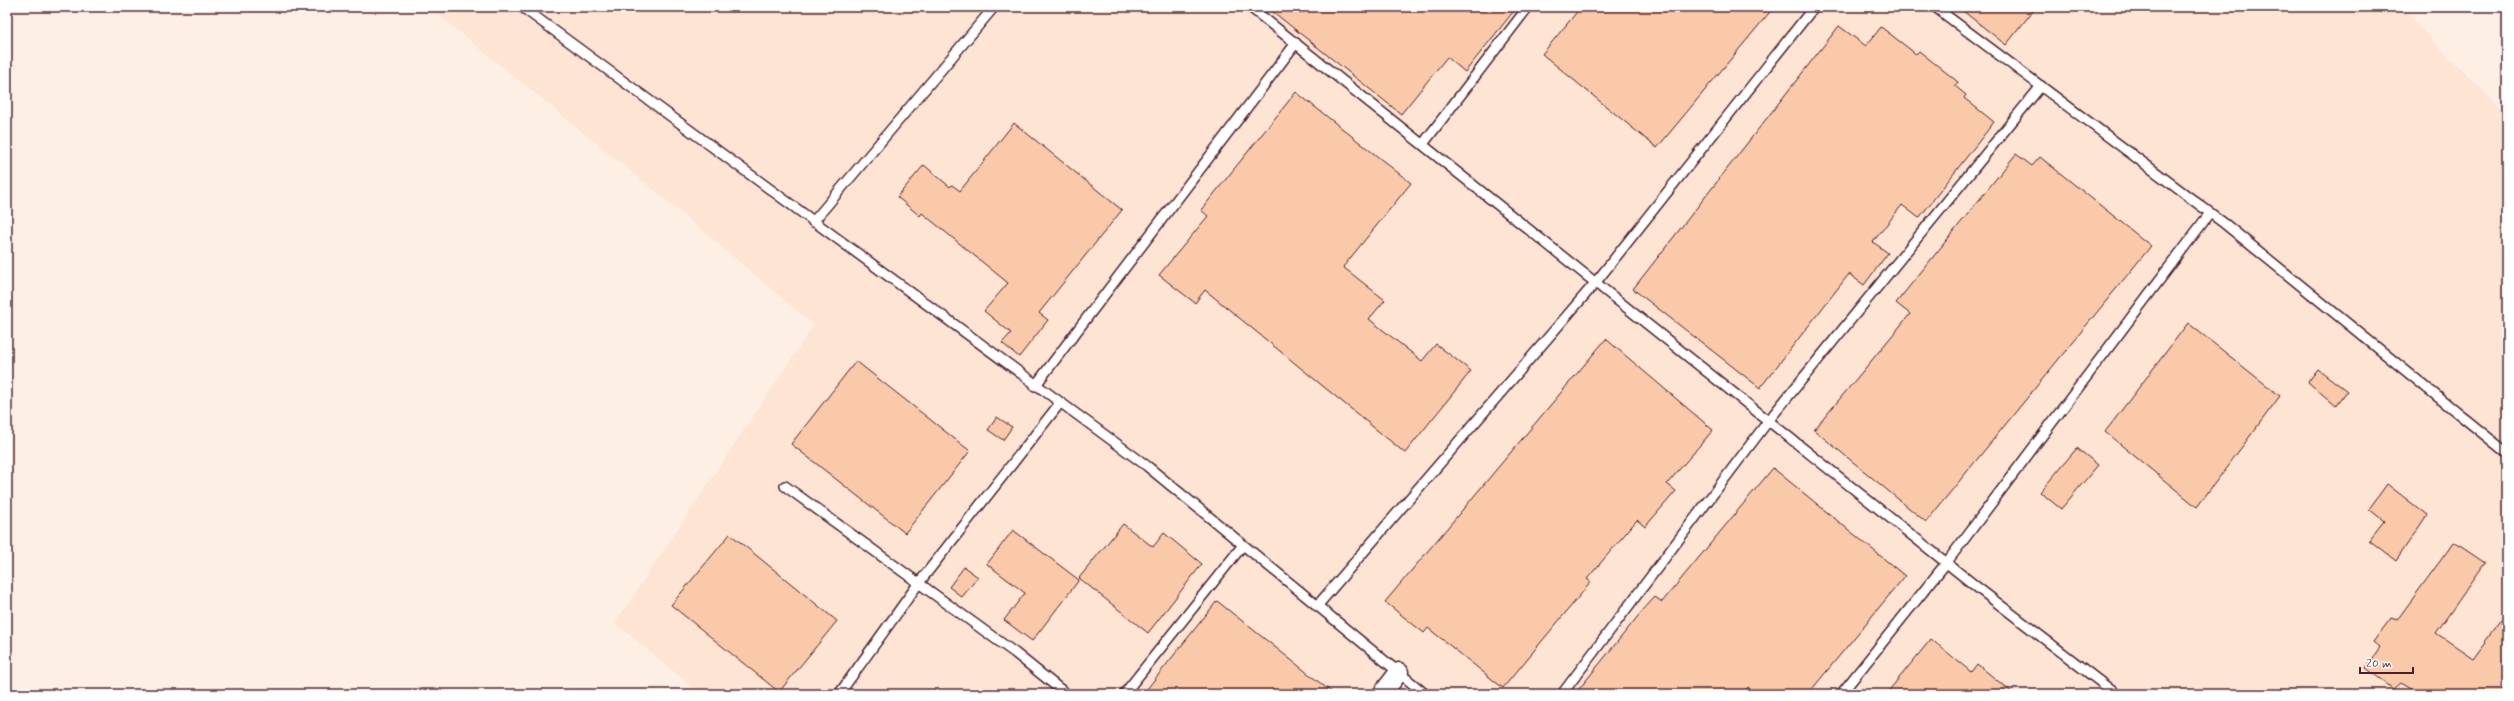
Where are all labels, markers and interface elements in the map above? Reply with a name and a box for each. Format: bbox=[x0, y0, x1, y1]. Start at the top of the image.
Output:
scale bar bbox=[2360, 649, 2413, 675]
text: 20 m bbox=[2366, 656, 2392, 672]

